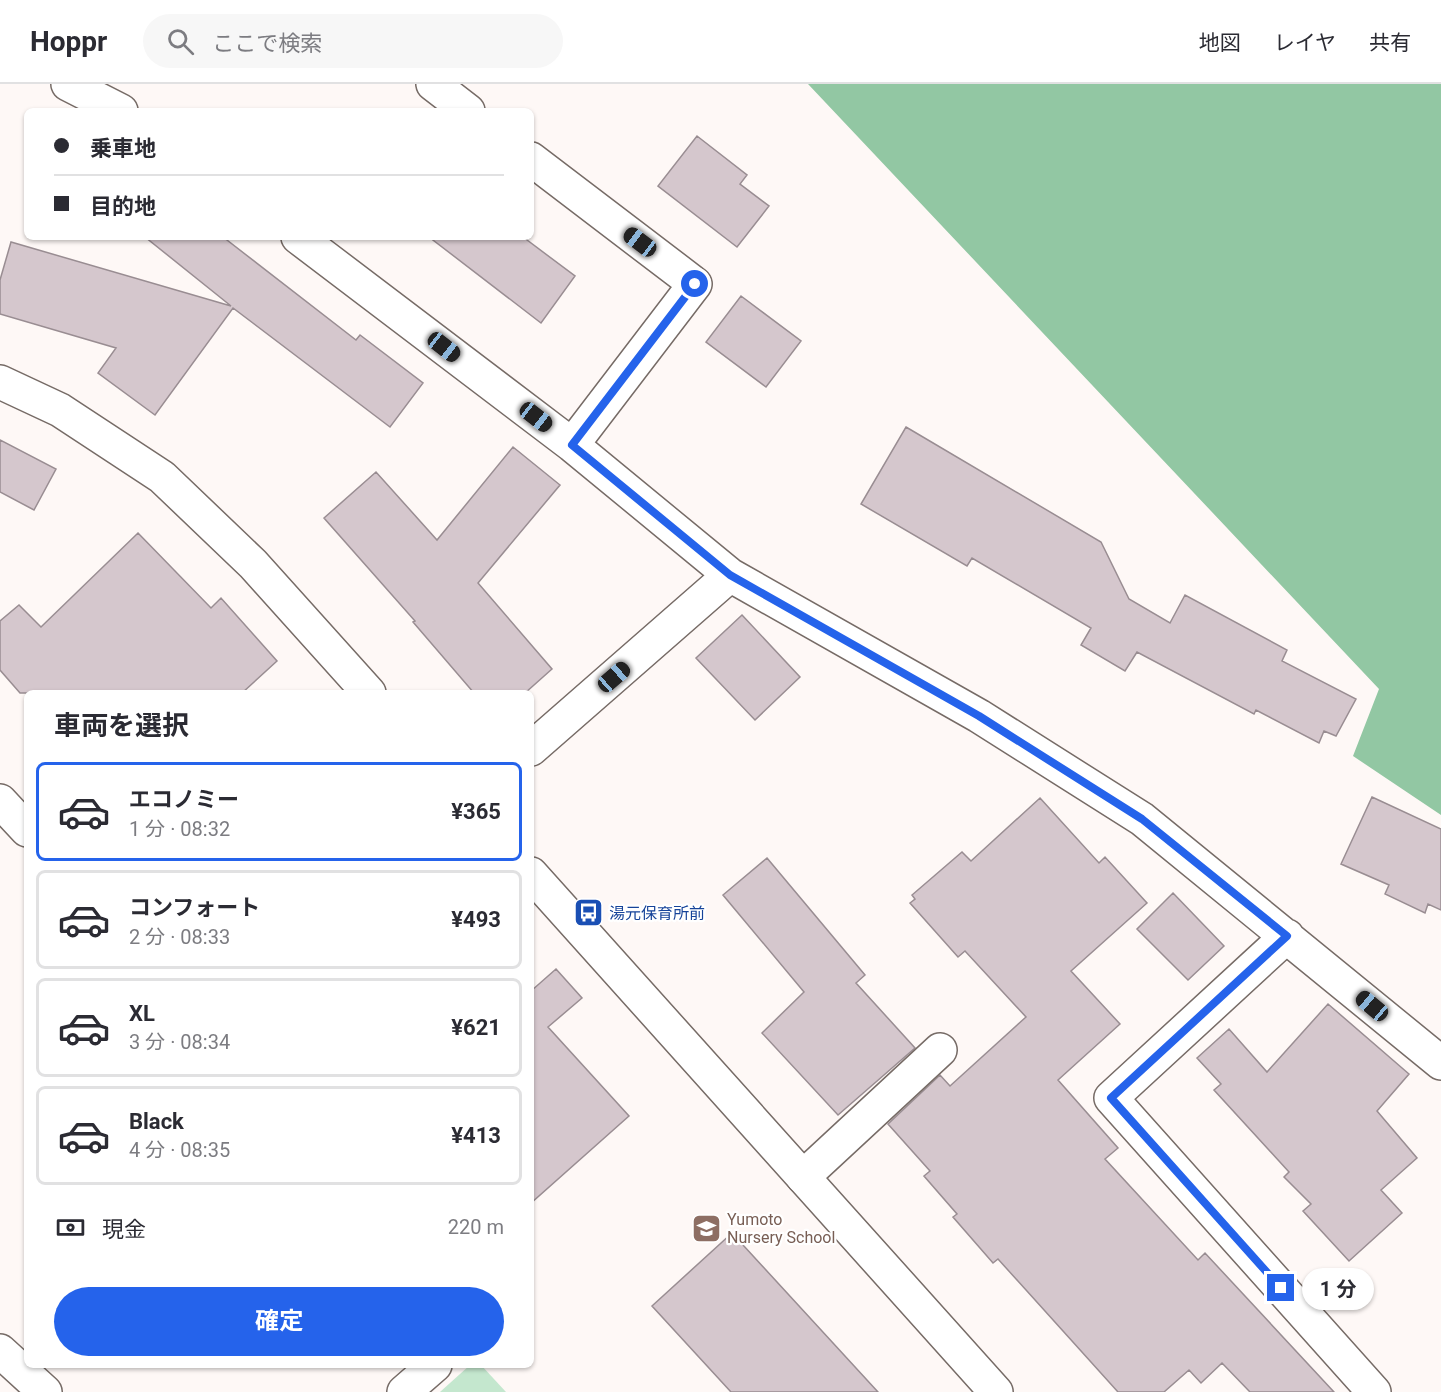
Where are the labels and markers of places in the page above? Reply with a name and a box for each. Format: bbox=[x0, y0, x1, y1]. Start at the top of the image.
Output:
bus stop icon: 湯元保育所前 bbox=[572, 897, 604, 929]
place label: 湯元保育所前 bbox=[609, 904, 705, 923]
place label: Yumoto Nursery School bbox=[727, 1210, 835, 1247]
school or university icon: Yumoto Nursery School bbox=[690, 1212, 722, 1244]

